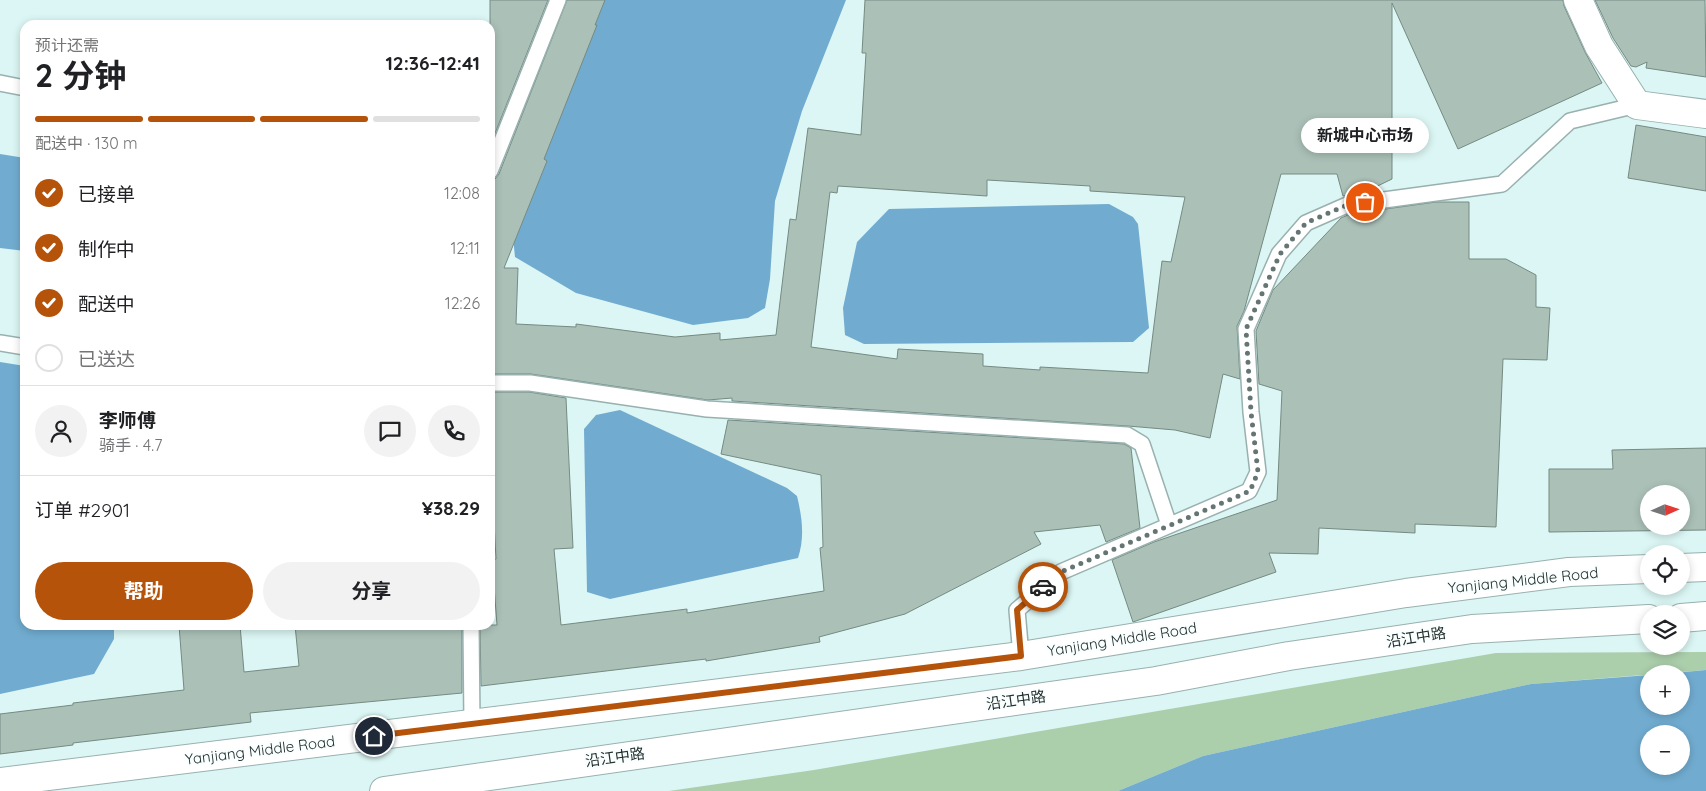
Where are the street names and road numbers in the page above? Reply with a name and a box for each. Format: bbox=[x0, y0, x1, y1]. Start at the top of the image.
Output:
street label: Yanjiang Middle Road bbox=[1447, 563, 1599, 597]
street label: Yanjiang Middle Road bbox=[1046, 618, 1198, 660]
street label: 沿江中路 bbox=[1385, 623, 1447, 651]
street label: 沿江中路 bbox=[985, 686, 1047, 714]
street label: Yanjiang Middle Road bbox=[184, 731, 336, 769]
street label: 沿江中路 bbox=[584, 743, 646, 771]

